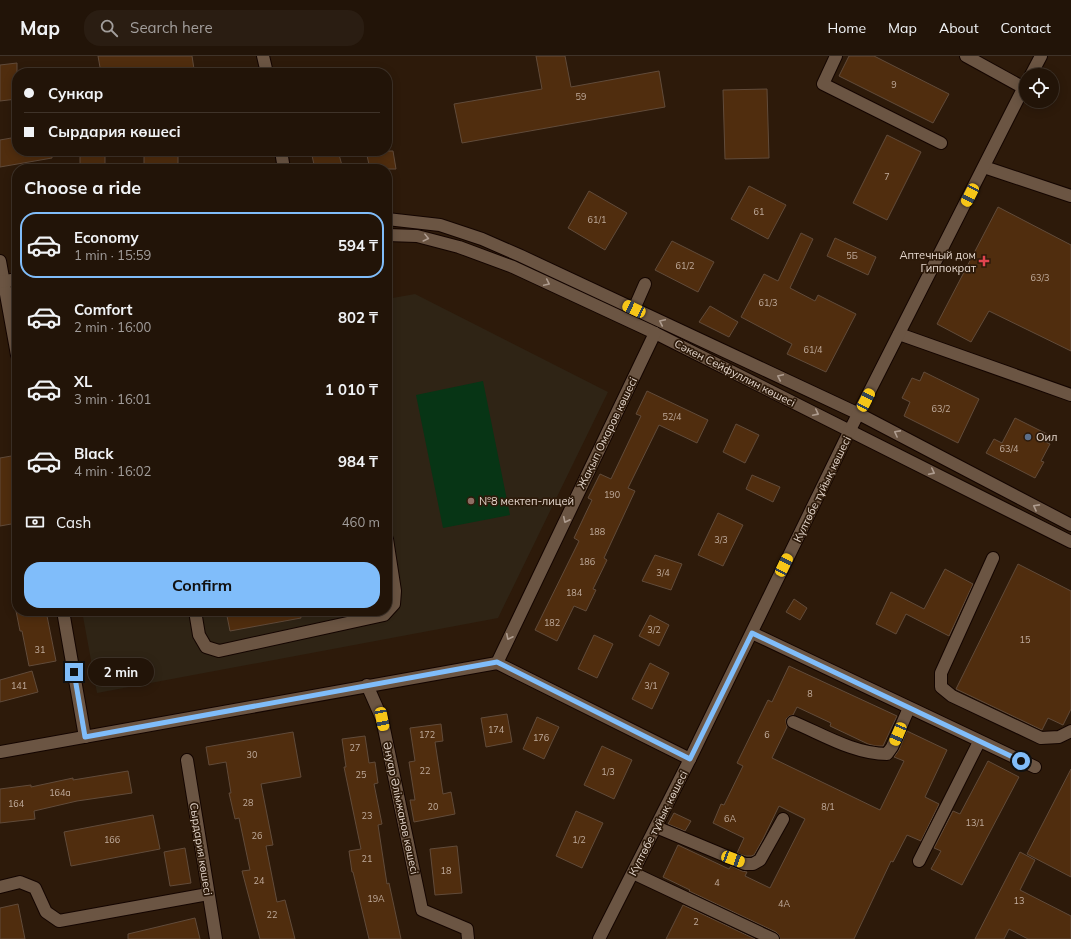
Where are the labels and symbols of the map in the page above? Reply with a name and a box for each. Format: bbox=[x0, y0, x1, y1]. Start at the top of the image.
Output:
house number: 9 bbox=[891, 79, 897, 90]
house number: 59 bbox=[576, 91, 586, 102]
house number: 7 bbox=[884, 171, 890, 182]
car bbox=[959, 182, 981, 208]
house number: 61 bbox=[754, 206, 764, 217]
house number: 61/1 bbox=[588, 214, 606, 225]
one-way arrow bbox=[422, 234, 429, 242]
place label: Аптечный дом Гиппократ bbox=[899, 248, 976, 275]
house number: 5Б bbox=[846, 250, 858, 261]
marker: Аптечный дом Гиппократ bbox=[979, 256, 989, 266]
house number: 61/2 bbox=[676, 260, 694, 271]
house number: 63/3 bbox=[1031, 272, 1049, 283]
one-way arrow bbox=[543, 278, 551, 286]
house number: 61/3 bbox=[759, 297, 777, 308]
car bbox=[621, 298, 647, 320]
one-way arrow bbox=[658, 319, 666, 327]
street label: Сәкен Сейфуллин көшесі bbox=[672, 336, 798, 410]
house number: 61/4 bbox=[804, 344, 823, 355]
one-way arrow bbox=[776, 374, 784, 382]
street label: Жақып Омаров көшесі bbox=[574, 375, 640, 491]
car bbox=[855, 387, 877, 413]
house number: 63/2 bbox=[932, 403, 950, 414]
one-way arrow bbox=[811, 408, 819, 416]
house number: 52/4 bbox=[663, 411, 682, 422]
place label: Оил bbox=[1036, 430, 1058, 444]
one-way arrow bbox=[893, 431, 901, 438]
marker: Оил bbox=[1023, 432, 1033, 442]
street label: Күлтөбе тұйық көшесі bbox=[790, 434, 854, 544]
house number: 63/4 bbox=[1000, 443, 1019, 454]
one-way arrow bbox=[927, 467, 935, 475]
house number: 190 bbox=[604, 489, 620, 500]
place label: №8 мектеп-лицей bbox=[479, 494, 574, 508]
marker: №8 мектеп-лицей bbox=[466, 496, 476, 506]
one-way arrow bbox=[1033, 504, 1041, 512]
one-way arrow bbox=[563, 515, 571, 523]
house number: 188 bbox=[589, 526, 605, 537]
house number: 3/3 bbox=[714, 534, 728, 545]
car bbox=[773, 552, 795, 578]
house number: 186 bbox=[579, 556, 595, 567]
house number: 3/4 bbox=[656, 567, 670, 578]
house number: 184 bbox=[566, 587, 583, 598]
house number: 182 bbox=[544, 617, 560, 628]
house number: 3/2 bbox=[647, 624, 661, 635]
one-way arrow bbox=[506, 633, 514, 640]
house number: 15 bbox=[1020, 634, 1031, 645]
house number: 31 bbox=[35, 644, 45, 655]
callout: 2 min bbox=[88, 658, 154, 686]
route end bbox=[65, 663, 83, 681]
house number: 141 bbox=[11, 680, 27, 691]
house number: 3/1 bbox=[644, 680, 658, 691]
house number: 8 bbox=[807, 688, 813, 699]
car bbox=[374, 706, 390, 732]
car bbox=[888, 721, 908, 747]
house number: 174 bbox=[488, 724, 505, 735]
house number: 172 bbox=[419, 729, 435, 740]
house number: 6 bbox=[764, 729, 770, 740]
house number: 176 bbox=[533, 732, 549, 743]
street label: Әнуар Әлімжанов көшесі bbox=[380, 741, 422, 875]
house number: 27 bbox=[350, 742, 360, 753]
house number: 30 bbox=[247, 749, 257, 760]
route start bbox=[1012, 752, 1030, 770]
house number: 22 bbox=[420, 765, 430, 776]
house number: 1/3 bbox=[601, 766, 615, 777]
street label: Күлтөбе тұйық көшесі bbox=[625, 768, 691, 878]
house number: 25 bbox=[356, 769, 367, 780]
house number: 164а bbox=[49, 787, 71, 798]
house number: 28 bbox=[243, 797, 253, 808]
house number: 164 bbox=[8, 798, 25, 809]
house number: 20 bbox=[428, 801, 438, 812]
house number: 8/1 bbox=[821, 801, 835, 812]
street label: Сырдария көшесі bbox=[187, 802, 215, 896]
house number: 23 bbox=[362, 810, 372, 821]
house number: 6А bbox=[724, 813, 736, 824]
house number: 13/1 bbox=[966, 817, 984, 828]
house number: 26 bbox=[252, 830, 262, 841]
house number: 166 bbox=[104, 834, 120, 845]
house number: 1/2 bbox=[572, 834, 586, 845]
car bbox=[720, 849, 746, 869]
house number: 21 bbox=[362, 853, 372, 864]
house number: 18 bbox=[441, 865, 451, 876]
house number: 24 bbox=[254, 875, 265, 886]
house number: 4 bbox=[714, 877, 720, 888]
house number: 19А bbox=[367, 893, 385, 904]
house number: 13 bbox=[1014, 895, 1024, 906]
house number: 4А bbox=[778, 898, 790, 909]
house number: 22 bbox=[267, 909, 277, 920]
house number: 2 bbox=[693, 916, 699, 927]

